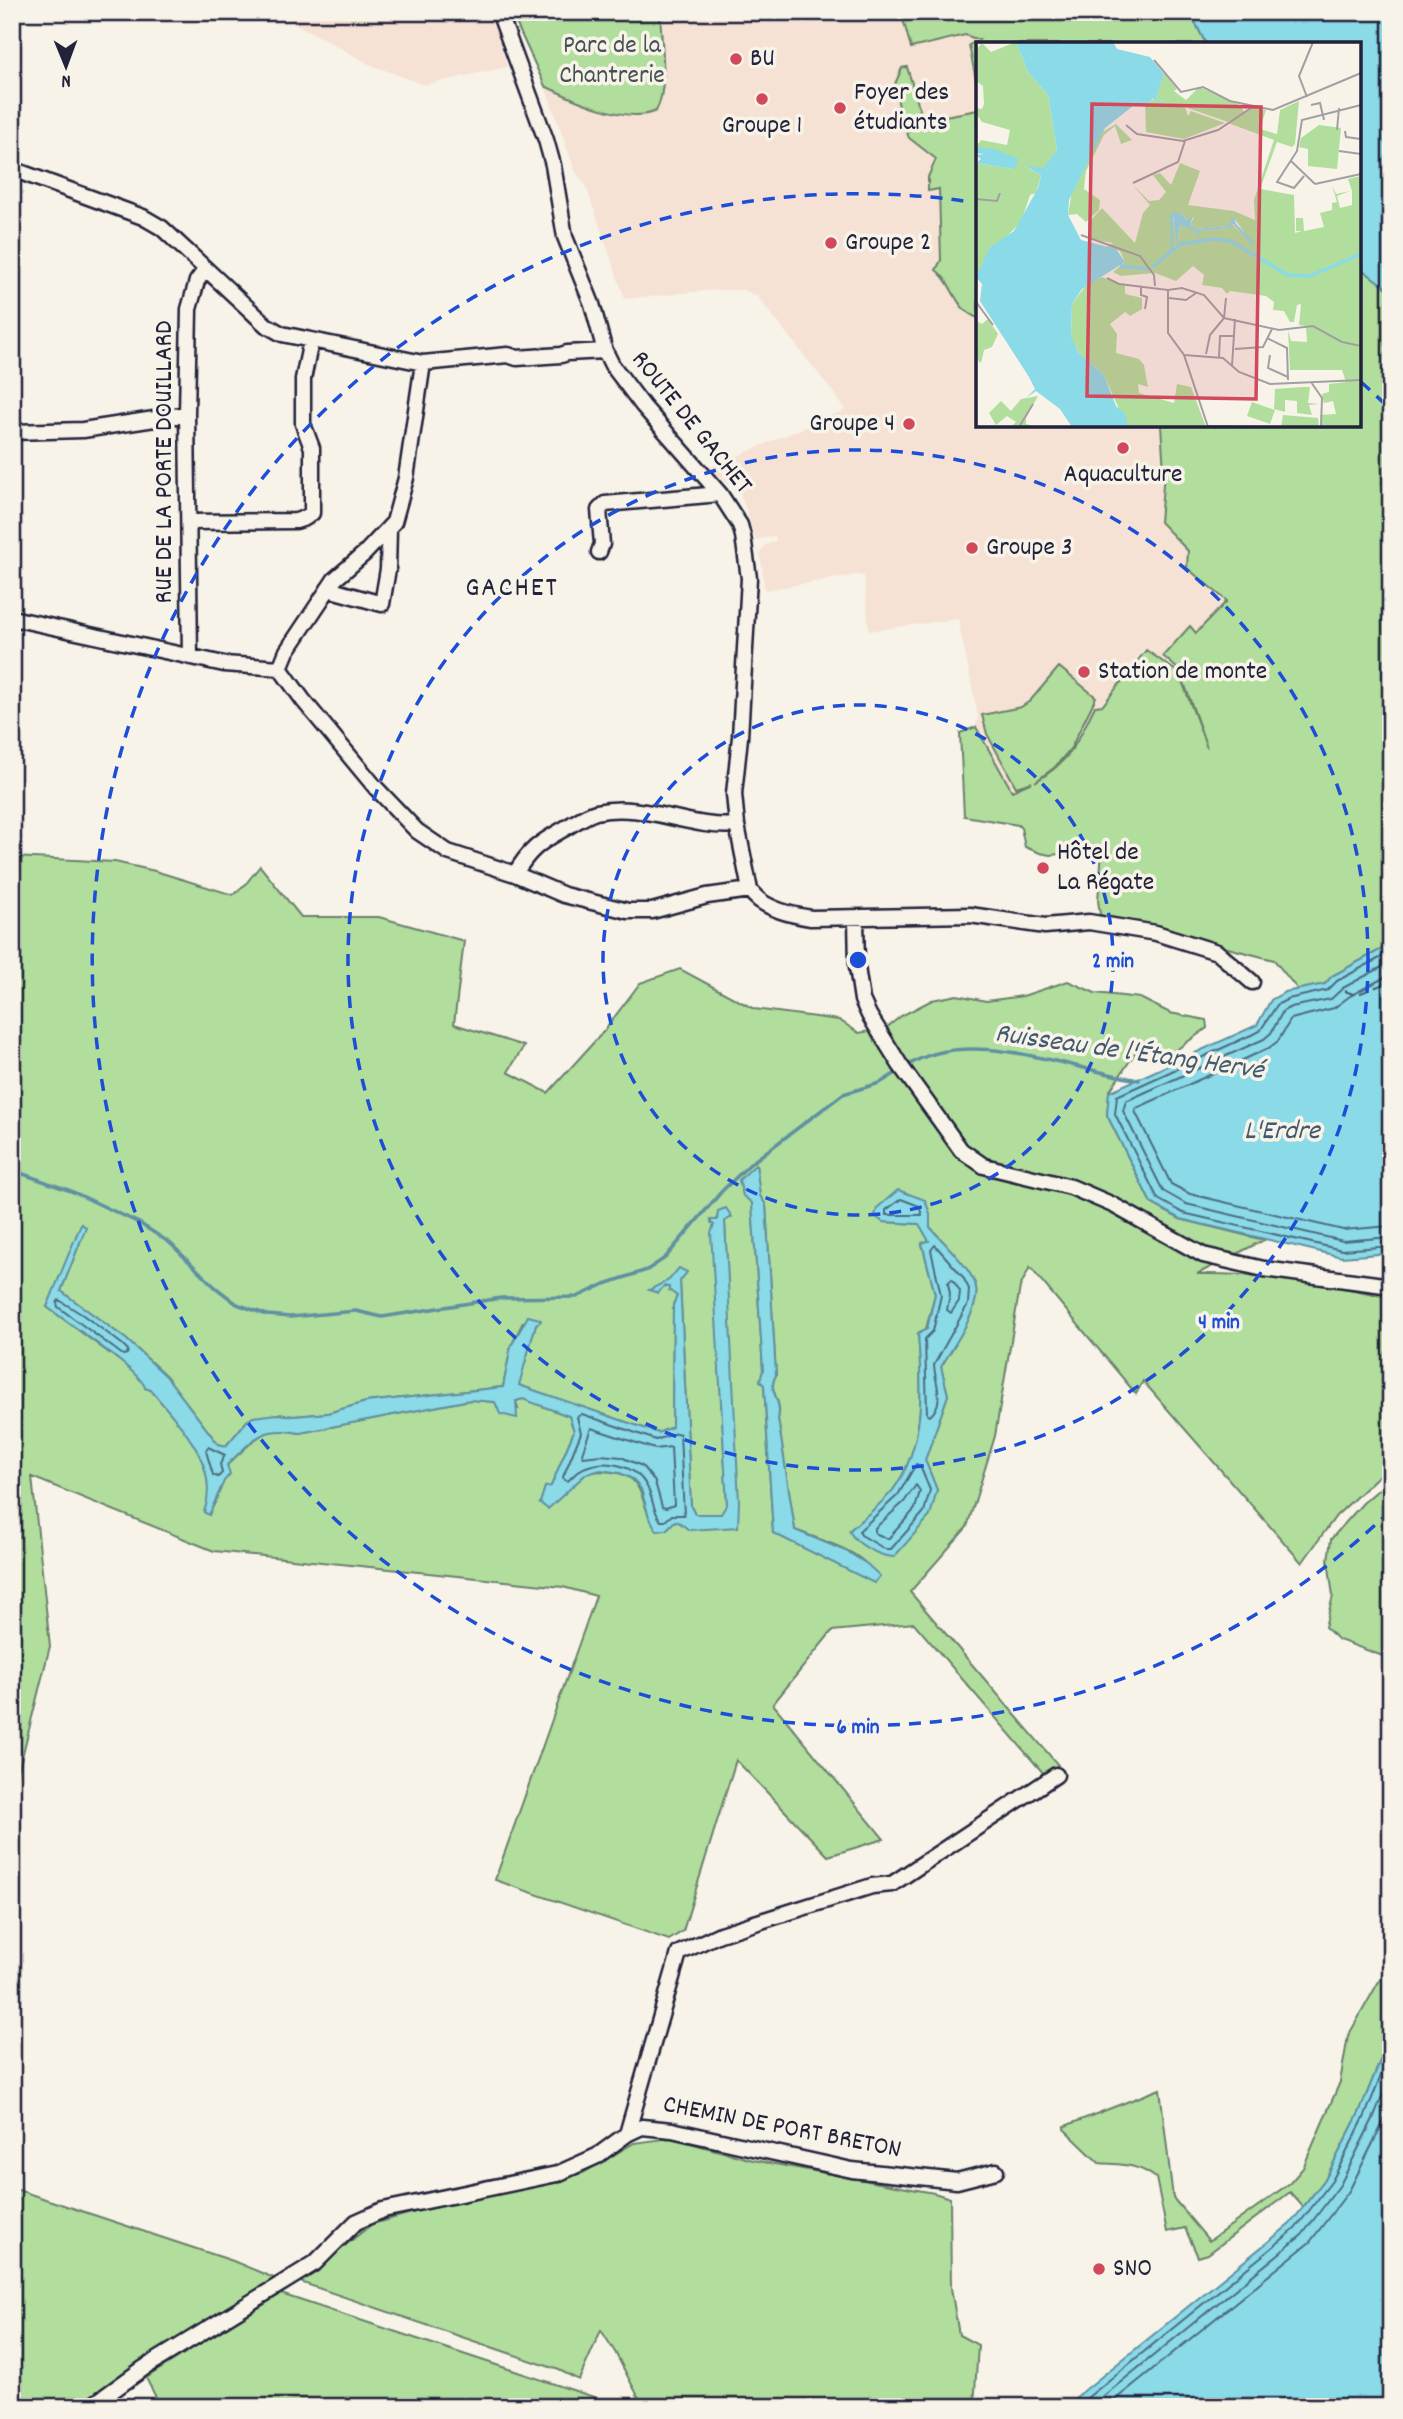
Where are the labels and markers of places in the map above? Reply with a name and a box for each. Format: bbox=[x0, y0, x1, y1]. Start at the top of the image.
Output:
place label: BU bbox=[750, 41, 775, 78]
marker: BU bbox=[728, 51, 744, 67]
place label: Foyer des étudiants bbox=[854, 75, 949, 142]
marker: Groupe 1 bbox=[754, 91, 770, 107]
marker: Foyer des étudiants bbox=[832, 100, 848, 116]
place label: Groupe 1 bbox=[722, 108, 802, 145]
place label: Groupe 2 bbox=[845, 225, 931, 262]
marker: Groupe 2 bbox=[823, 235, 839, 251]
place label: Groupe 4 bbox=[809, 406, 895, 443]
marker: Groupe 4 bbox=[901, 416, 917, 432]
marker: Aquaculture bbox=[1115, 440, 1131, 456]
place label: Aquaculture bbox=[1064, 457, 1182, 494]
place label: Groupe 3 bbox=[986, 530, 1072, 567]
marker: Groupe 3 bbox=[964, 540, 980, 556]
place label: Station de monte bbox=[1098, 654, 1267, 691]
marker: Station de monte bbox=[1076, 664, 1092, 680]
place label: Hôtel de La Régate bbox=[1057, 835, 1154, 902]
marker: Hôtel de La Régate bbox=[1035, 860, 1051, 876]
centre of rings bbox=[846, 948, 870, 972]
place label: SNO bbox=[1113, 2251, 1152, 2288]
marker: SNO bbox=[1091, 2261, 1107, 2277]

